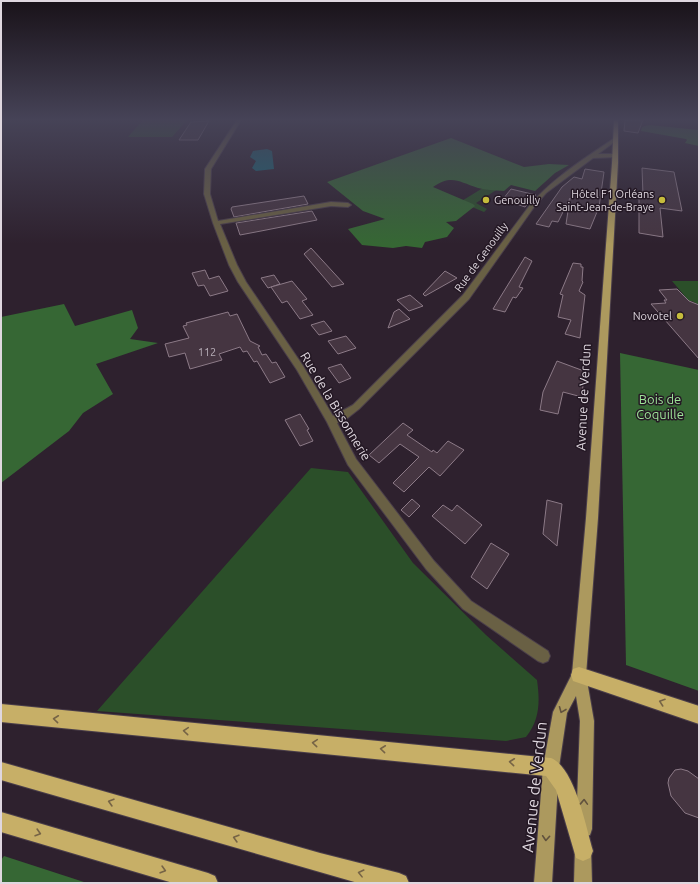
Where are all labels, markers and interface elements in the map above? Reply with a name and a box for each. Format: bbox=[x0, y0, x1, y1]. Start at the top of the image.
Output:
place label: Hôtel F1 Orléans Saint-Jean-de-Braye bbox=[556, 188, 654, 213]
place label: Genouilly bbox=[494, 194, 541, 206]
marker: Genouilly bbox=[481, 195, 491, 205]
marker: Hôtel F1 Orléans Saint-Jean-de-Braye bbox=[657, 195, 667, 205]
street label: Rue de Genouilly bbox=[452, 219, 511, 294]
place label: Novotel bbox=[633, 310, 672, 322]
marker: Novotel bbox=[675, 311, 685, 321]
street label: Avenue de Verdun bbox=[573, 343, 593, 451]
house number: 112 bbox=[198, 346, 216, 358]
street label: Rue de la Bissonnerie bbox=[298, 349, 374, 463]
park label: Bois de Coquille bbox=[636, 392, 684, 421]
one-way arrow bbox=[659, 699, 666, 707]
one-way arrow bbox=[558, 706, 566, 713]
one-way arrow bbox=[53, 715, 59, 724]
street label: Avenue de Verdun bbox=[518, 721, 550, 853]
one-way arrow bbox=[182, 727, 189, 736]
one-way arrow bbox=[312, 739, 318, 748]
one-way arrow bbox=[380, 745, 386, 754]
one-way arrow bbox=[509, 758, 515, 767]
one-way arrow bbox=[107, 798, 114, 807]
one-way arrow bbox=[580, 799, 589, 805]
one-way arrow bbox=[35, 828, 42, 837]
one-way arrow bbox=[232, 834, 239, 843]
one-way arrow bbox=[542, 835, 550, 841]
one-way arrow bbox=[160, 866, 166, 874]
one-way arrow bbox=[357, 870, 364, 878]

